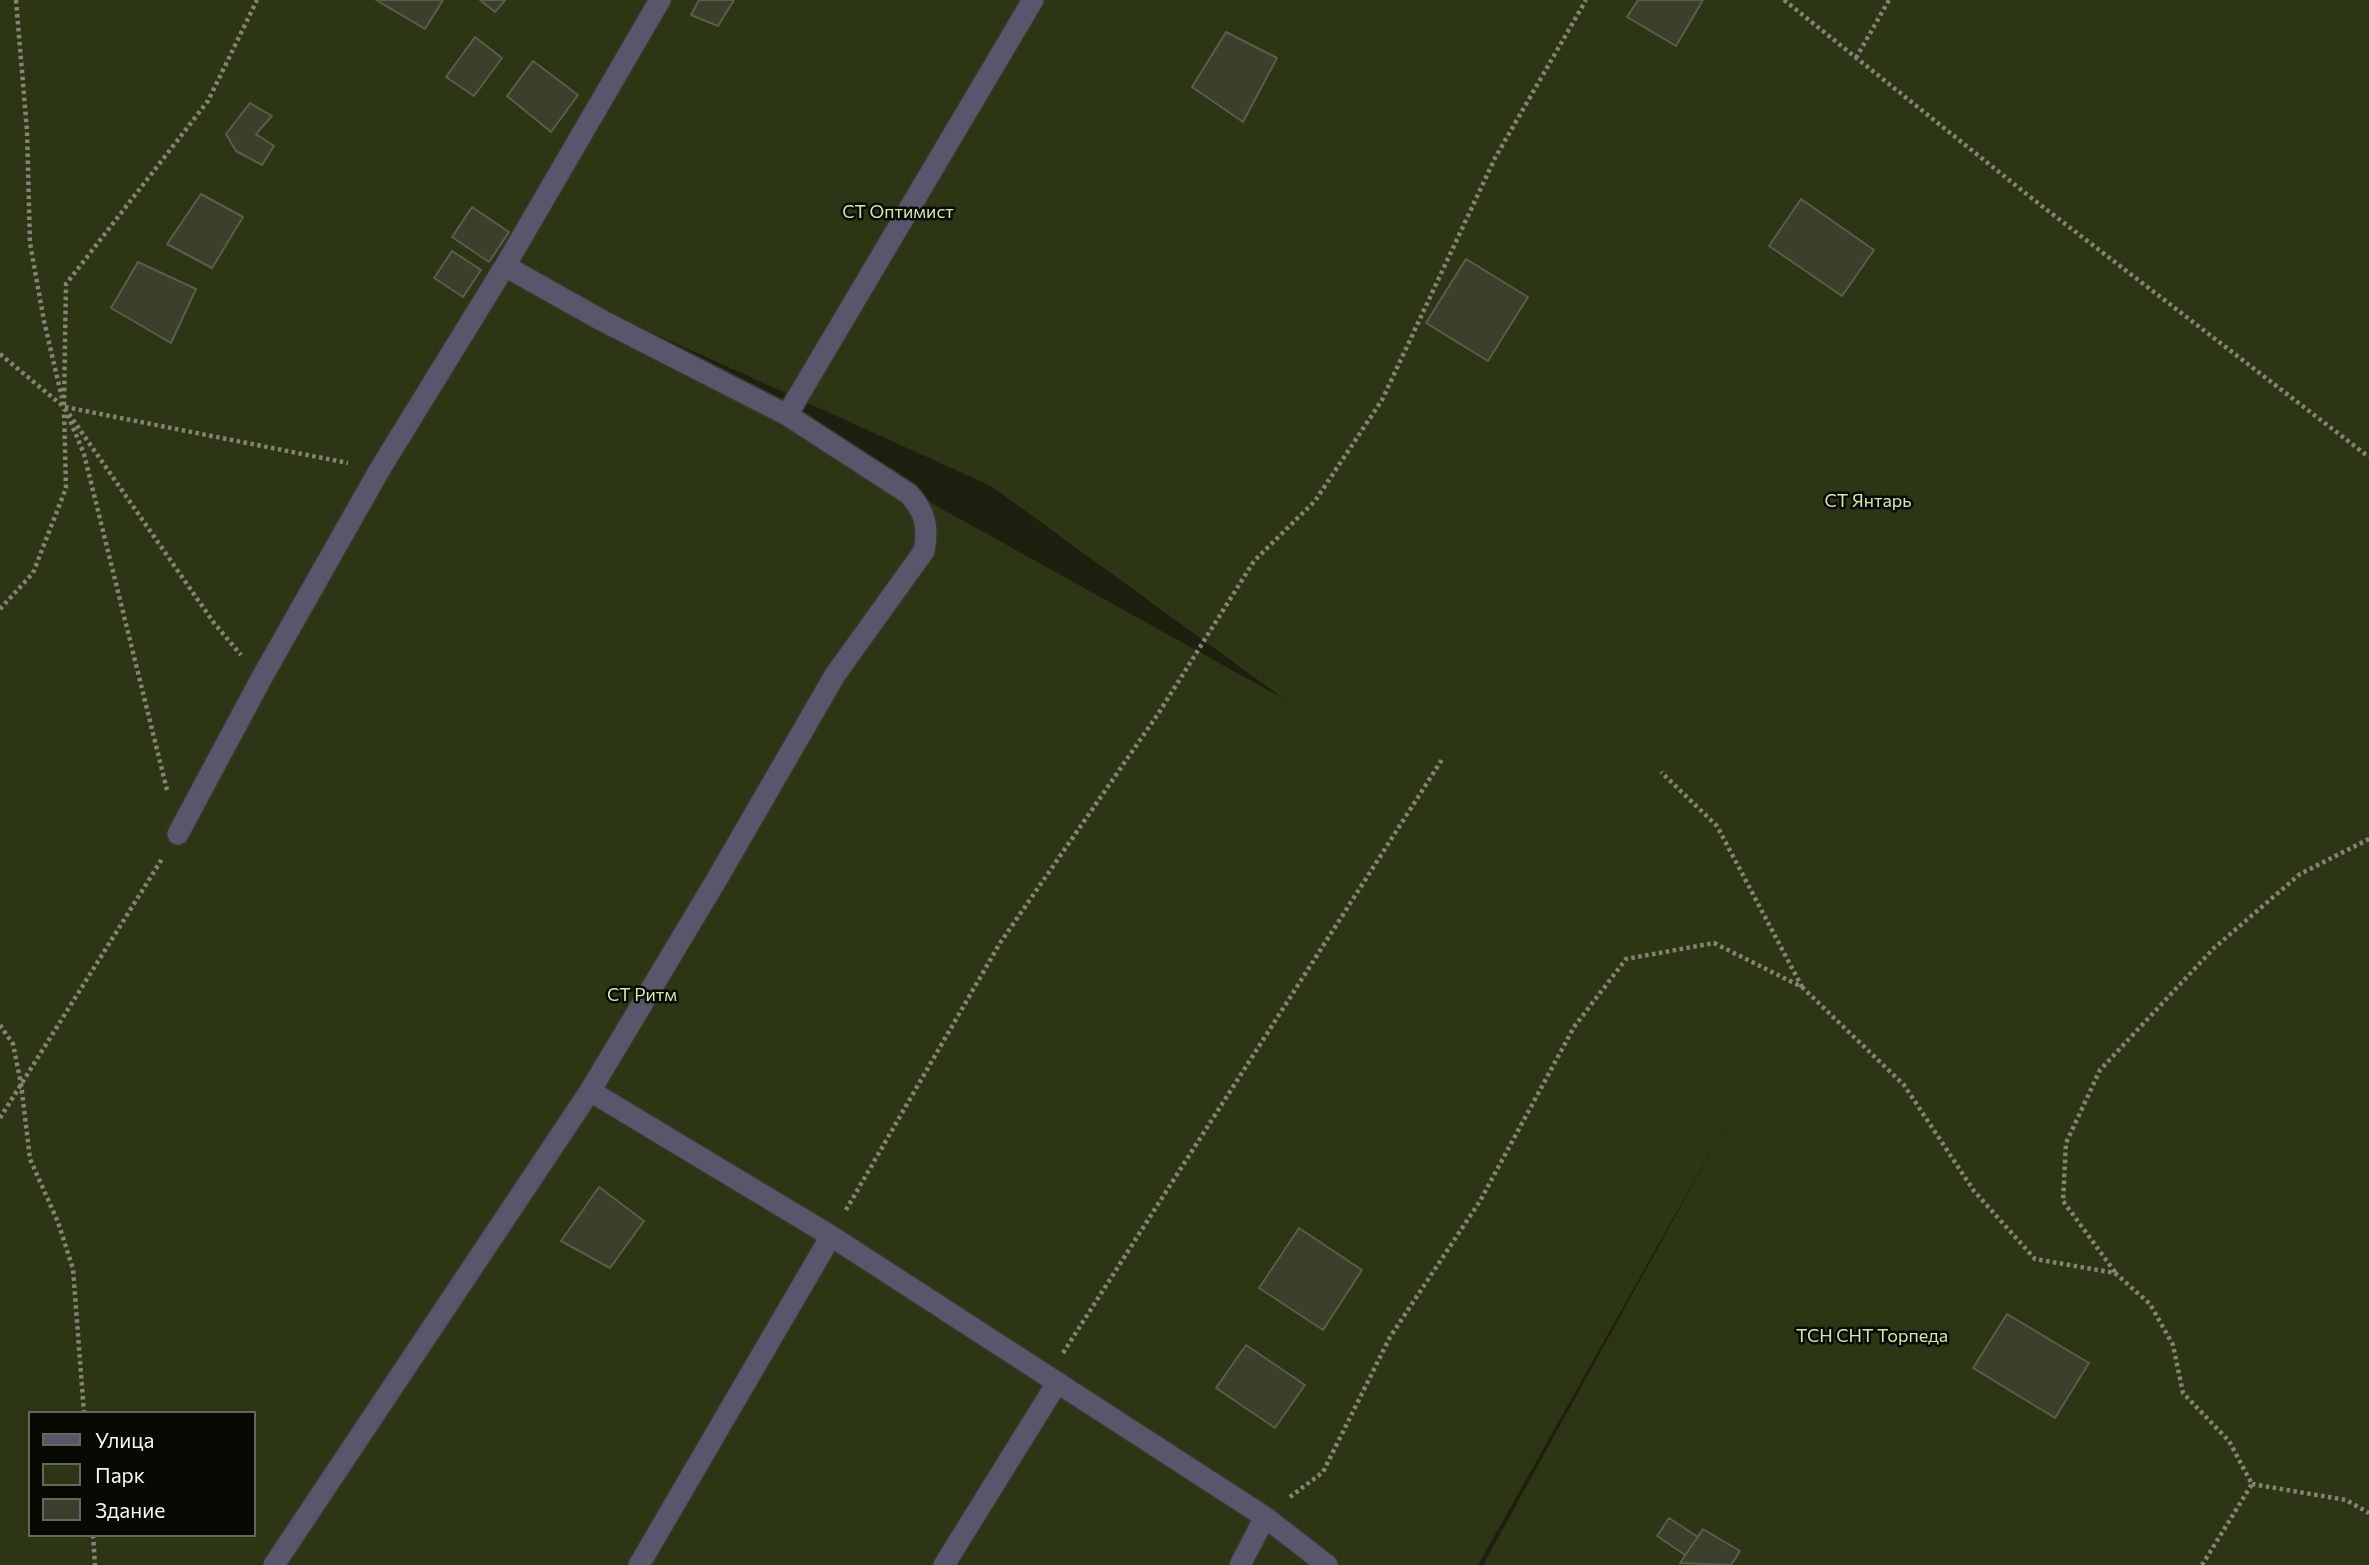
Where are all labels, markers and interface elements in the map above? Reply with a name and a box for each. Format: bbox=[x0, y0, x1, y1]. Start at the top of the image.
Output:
park label: СТ Оптимист bbox=[842, 201, 954, 223]
park label: СТ Янтарь bbox=[1824, 490, 1912, 512]
park label: СТ Ритм bbox=[607, 984, 677, 1006]
park label: ТСН СНТ Торпеда bbox=[1796, 1325, 1948, 1347]
legend bbox=[28, 1411, 256, 1537]
text: Улица bbox=[95, 1427, 154, 1452]
text: Парк bbox=[95, 1462, 145, 1487]
text: Здание bbox=[95, 1497, 165, 1522]

